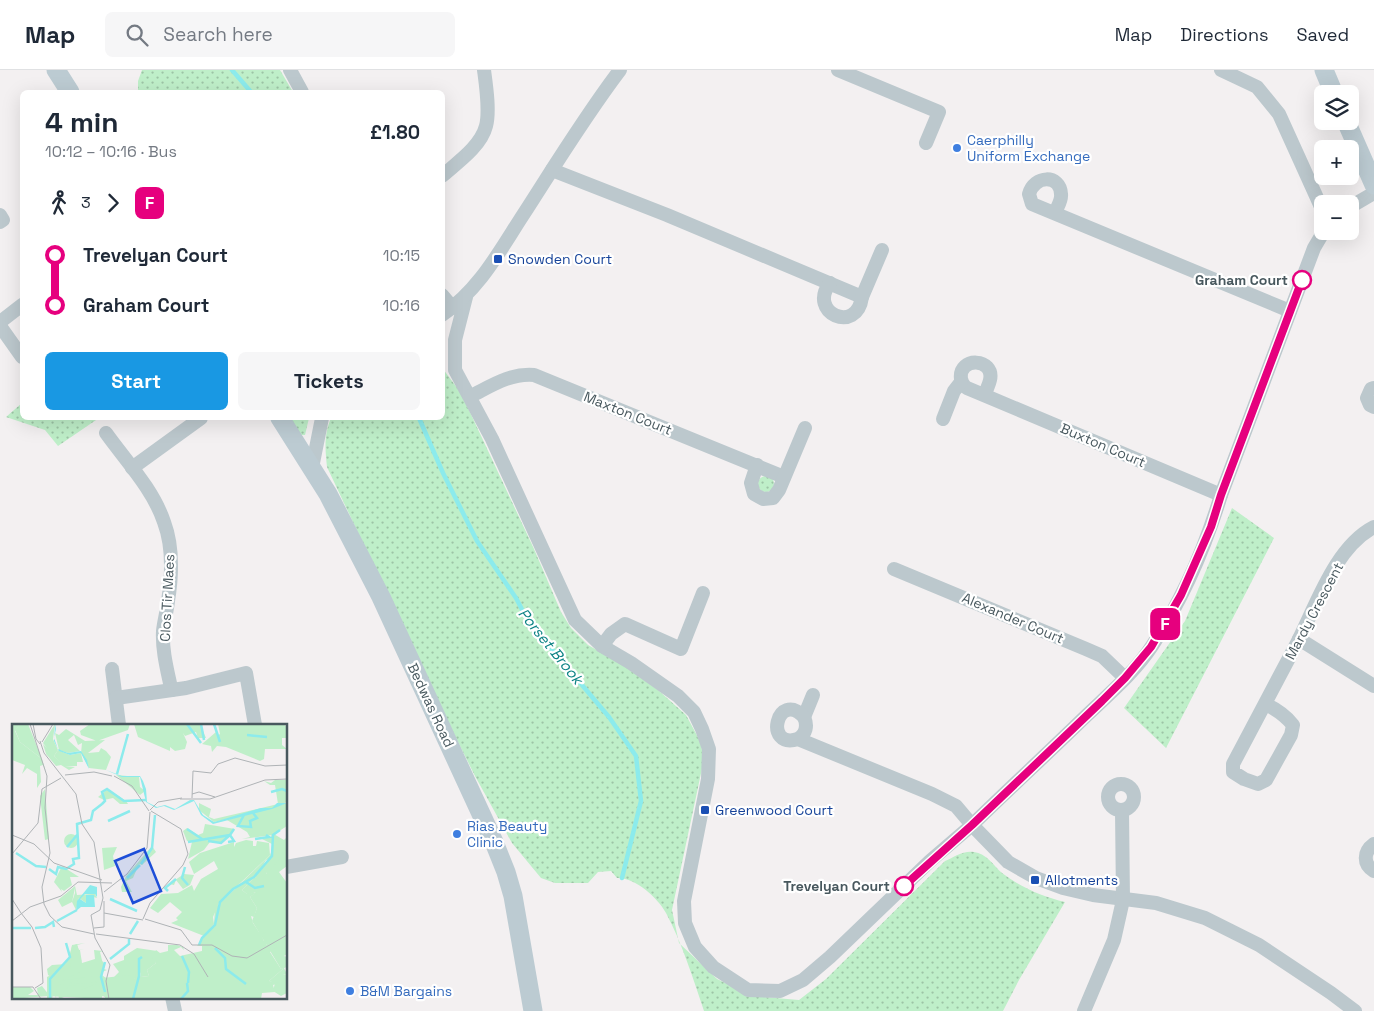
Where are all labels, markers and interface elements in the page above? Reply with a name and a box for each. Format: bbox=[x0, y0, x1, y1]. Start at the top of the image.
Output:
search box bbox=[105, 12, 455, 57]
text: Map bbox=[25, 19, 75, 50]
icon: search bbox=[123, 21, 151, 49]
text: Search here bbox=[163, 22, 273, 47]
text: Map bbox=[1115, 23, 1152, 46]
text: Directions bbox=[1180, 23, 1269, 46]
text: Saved bbox=[1297, 23, 1349, 46]
map controls bbox=[1314, 85, 1359, 240]
button: layers bbox=[1314, 85, 1359, 130]
text: 4 min bbox=[45, 104, 119, 140]
text: £1.80 bbox=[370, 120, 420, 145]
place label: Caerphilly Uniform Exchange bbox=[967, 131, 1090, 165]
button: + bbox=[1314, 140, 1359, 185]
text: 10:12 – 10:16 · Bus bbox=[45, 141, 177, 162]
marker: Caerphilly Uniform Exchange bbox=[951, 142, 963, 154]
icon: walk bbox=[45, 189, 73, 217]
icon: forward bbox=[99, 189, 127, 217]
text: F bbox=[145, 191, 154, 214]
text: 3 bbox=[81, 192, 91, 213]
button: − bbox=[1314, 195, 1359, 240]
text: Trevelyan Court bbox=[83, 243, 228, 268]
text: 10:15 bbox=[383, 245, 420, 266]
place label: Snowden Court bbox=[508, 250, 612, 268]
marker: Snowden Court bbox=[492, 253, 504, 265]
marker: Graham Court bbox=[1292, 270, 1312, 290]
place label: Graham Court bbox=[1195, 271, 1288, 289]
text: Graham Court bbox=[83, 293, 209, 318]
text: 10:16 bbox=[383, 295, 420, 316]
button: Start bbox=[45, 352, 228, 410]
button: Tickets bbox=[238, 352, 420, 410]
street label: Maxton Court bbox=[581, 387, 675, 439]
street label: Buxton Court bbox=[1058, 419, 1148, 471]
street label: Clos Tir Maes bbox=[156, 554, 178, 642]
street label: Mardy Crescent bbox=[1281, 559, 1347, 663]
street label: Alexander Court bbox=[959, 588, 1067, 648]
water label: Porset Brook bbox=[514, 604, 589, 689]
line badge: F bbox=[1149, 608, 1181, 640]
text: F bbox=[1160, 612, 1170, 635]
street label: Bedwas Road bbox=[404, 660, 458, 750]
inset map bbox=[12, 724, 288, 998]
place label: Greenwood Court bbox=[715, 801, 833, 819]
marker: Greenwood Court bbox=[699, 804, 711, 816]
place label: Rias Beauty Clinic bbox=[467, 817, 547, 851]
marker: Rias Beauty Clinic bbox=[451, 828, 463, 840]
place label: Allotments bbox=[1045, 871, 1118, 889]
marker: Allotments bbox=[1029, 874, 1041, 886]
marker: Trevelyan Court bbox=[894, 876, 914, 896]
place label: Trevelyan Court bbox=[783, 877, 890, 895]
place label: B&M Bargains bbox=[360, 982, 452, 1000]
marker: B&M Bargains bbox=[344, 985, 356, 997]

